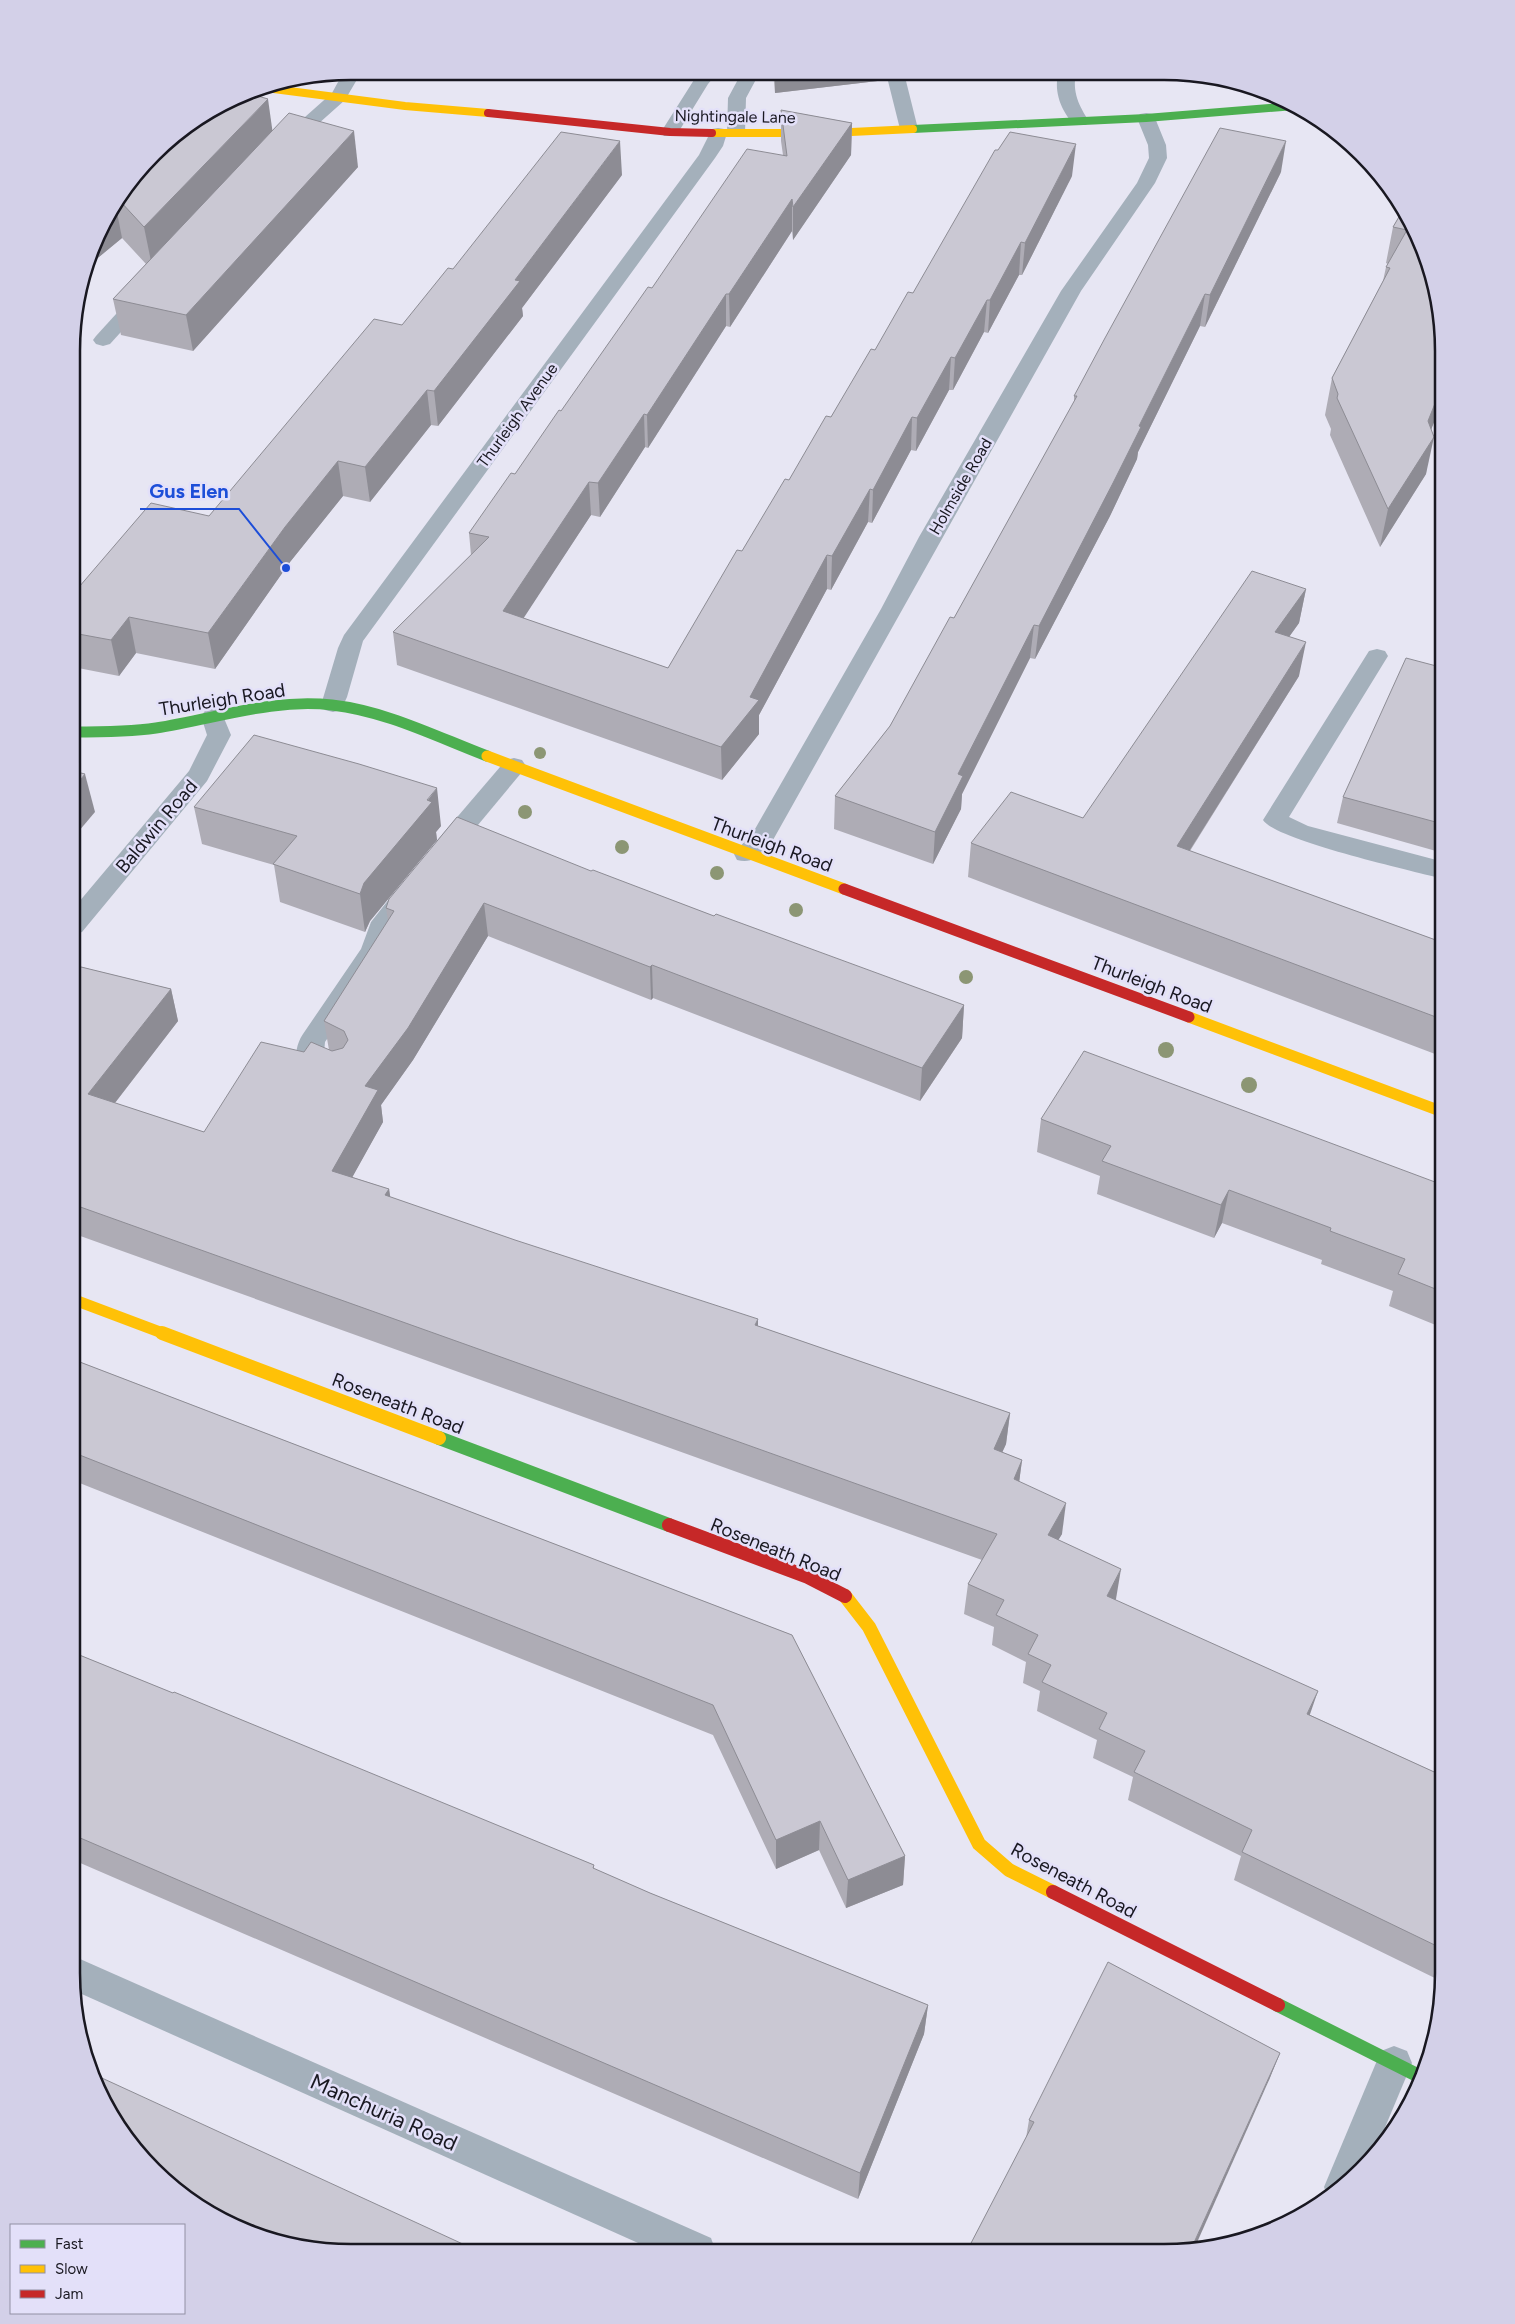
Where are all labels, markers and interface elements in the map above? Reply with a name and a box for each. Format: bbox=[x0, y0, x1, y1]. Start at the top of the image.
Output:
street label: Nightingale Lane bbox=[674, 106, 796, 127]
street label: Thurleigh Avenue bbox=[473, 359, 562, 471]
street label: Holmside Road bbox=[925, 435, 996, 538]
callout: Gus Elen bbox=[140, 474, 239, 509]
text: Gus Elen bbox=[149, 479, 229, 503]
street label: Thurleigh Road bbox=[157, 678, 287, 721]
street label: Baldwin Road bbox=[111, 775, 202, 878]
street label: Thurleigh Road bbox=[708, 812, 836, 877]
street label: Thurleigh Road bbox=[1088, 951, 1215, 1018]
street label: Roseneath Road bbox=[329, 1368, 467, 1439]
street label: Roseneath Road bbox=[707, 1513, 845, 1586]
street label: Roseneath Road bbox=[1007, 1838, 1141, 1923]
street label: Manchuria Road bbox=[306, 2068, 462, 2157]
legend bbox=[10, 2224, 185, 2314]
text: Fast bbox=[55, 2235, 84, 2253]
text: Slow bbox=[55, 2260, 88, 2278]
text: Jam bbox=[55, 2285, 83, 2303]

